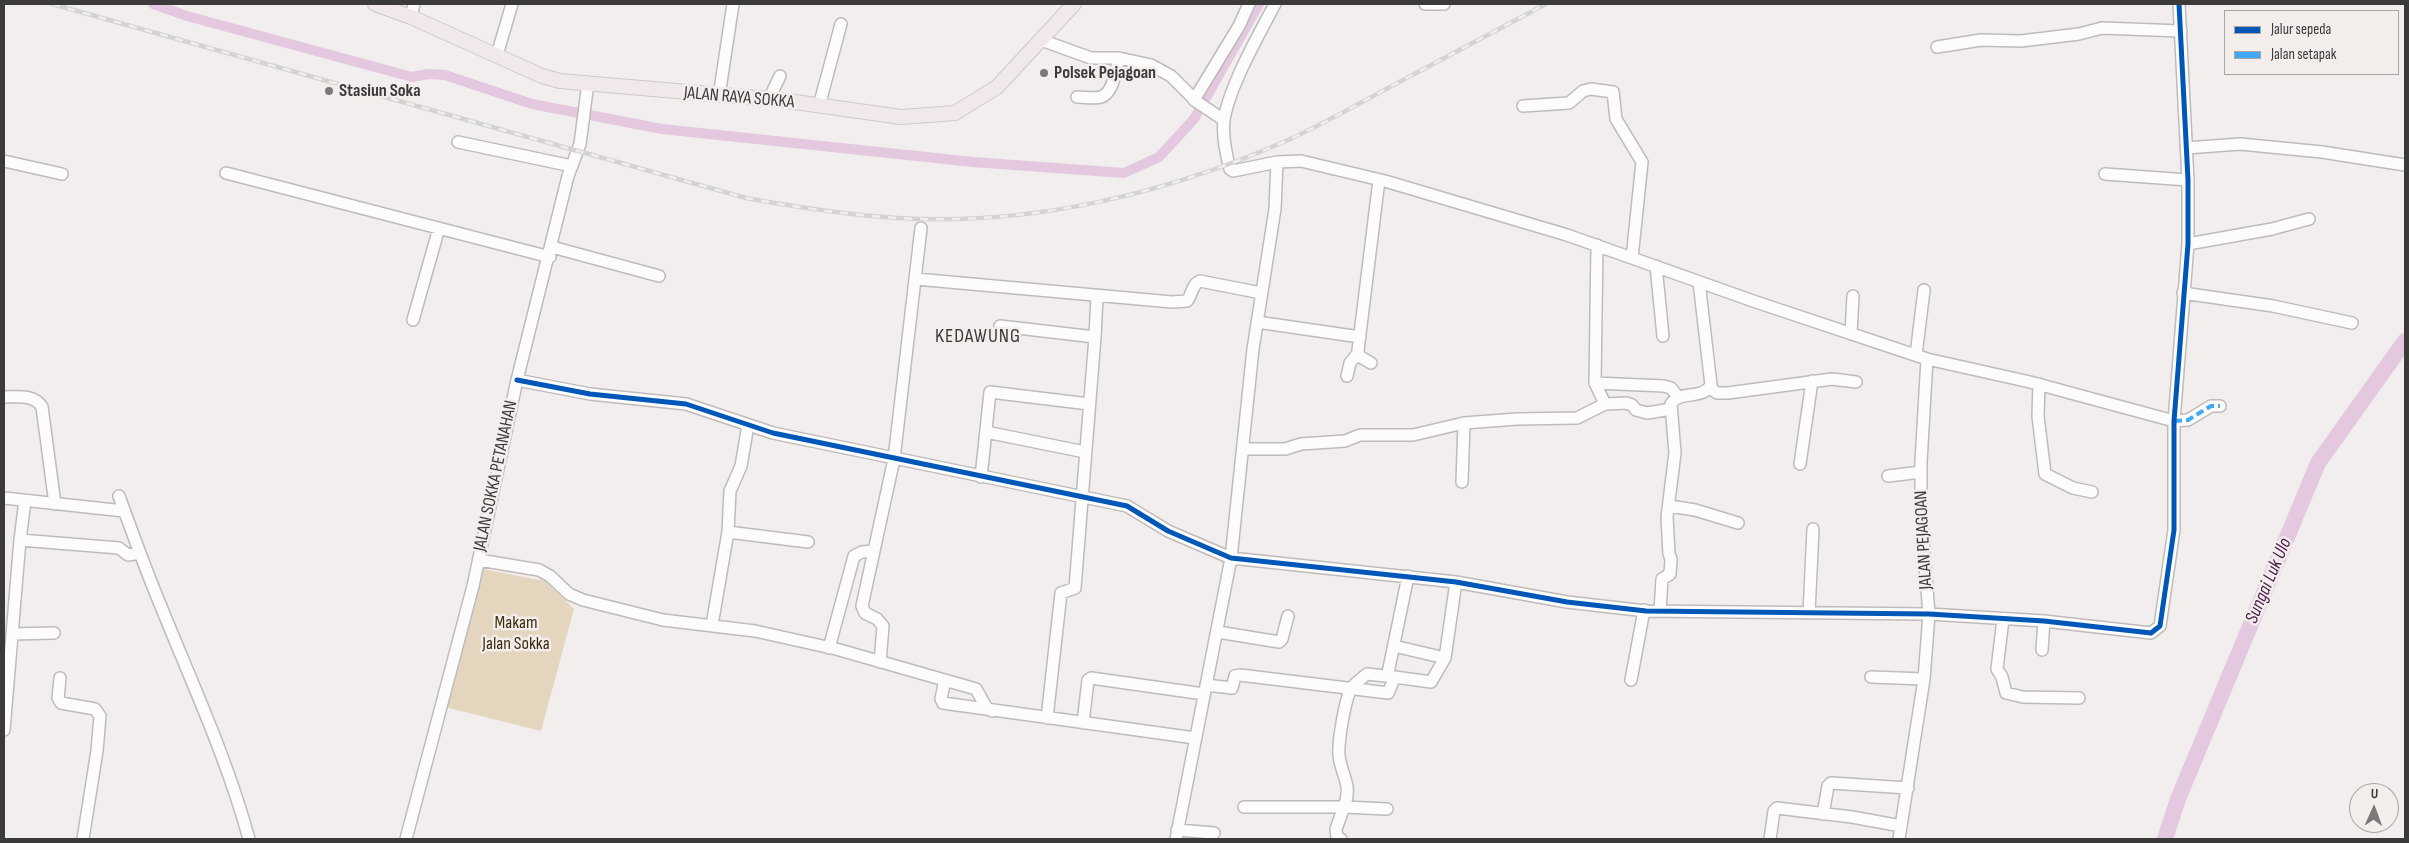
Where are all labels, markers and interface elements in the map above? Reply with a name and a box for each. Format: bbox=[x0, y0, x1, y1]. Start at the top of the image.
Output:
legend bbox=[2224, 10, 2399, 75]
text: Jalur sepeda bbox=[2271, 20, 2331, 39]
text: Jalan setapak bbox=[2271, 45, 2337, 64]
place label: Polsek Pejagoan bbox=[1054, 62, 1156, 84]
marker: Polsek Pejagoan bbox=[1038, 67, 1050, 79]
place label: Stasiun Soka bbox=[339, 80, 421, 102]
street label: JALAN RAYA SOKKA bbox=[683, 82, 795, 114]
marker: Stasiun Soka bbox=[323, 85, 335, 97]
district label: KEDAWUNG bbox=[934, 325, 1022, 349]
street label: JALAN SOKKA PETANAHAN bbox=[469, 399, 523, 553]
street label: JALAN PEJAGOAN bbox=[1911, 490, 1937, 590]
water label: Sungai Luk Ulo bbox=[2241, 535, 2297, 627]
park label: Makam Jalan Sokka bbox=[482, 612, 550, 654]
north arrow bbox=[2349, 783, 2399, 833]
text: U bbox=[2371, 785, 2378, 802]

